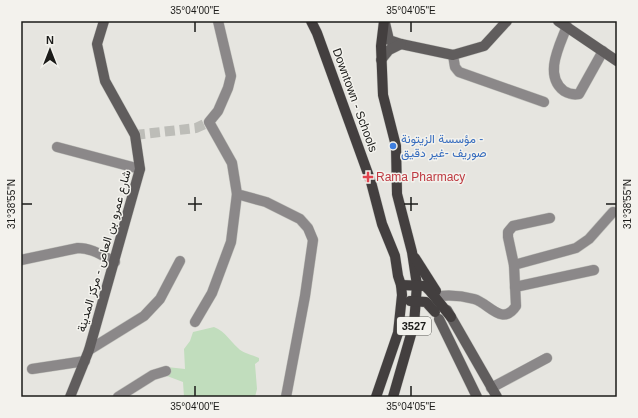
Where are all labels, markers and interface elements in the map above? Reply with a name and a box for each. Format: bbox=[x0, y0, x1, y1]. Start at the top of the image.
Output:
text: 35°04'00"E bbox=[170, 5, 220, 16]
text: 35°04'05"E bbox=[386, 5, 436, 16]
north arrow bbox=[30, 30, 70, 70]
text: N bbox=[46, 34, 54, 46]
street label: Downtown - Schools bbox=[330, 46, 380, 154]
place label: مؤسسة الزيتونة - صوريف -غير دقيق bbox=[401, 132, 487, 161]
marker: مؤسسة الزيتونة - صوريف -غير دقيق bbox=[388, 141, 398, 151]
street label: شارع عمرو بن العاص - مركز المدينة bbox=[74, 168, 136, 334]
place label: Rama Pharmacy bbox=[376, 170, 465, 184]
marker: Rama Pharmacy bbox=[363, 172, 373, 182]
text: 31°38'55"N bbox=[6, 179, 17, 229]
text: 31°38'55"N bbox=[622, 179, 633, 229]
road number: 3527 bbox=[397, 317, 431, 335]
text: 35°04'00"E bbox=[170, 401, 220, 412]
text: 35°04'05"E bbox=[386, 401, 436, 412]

